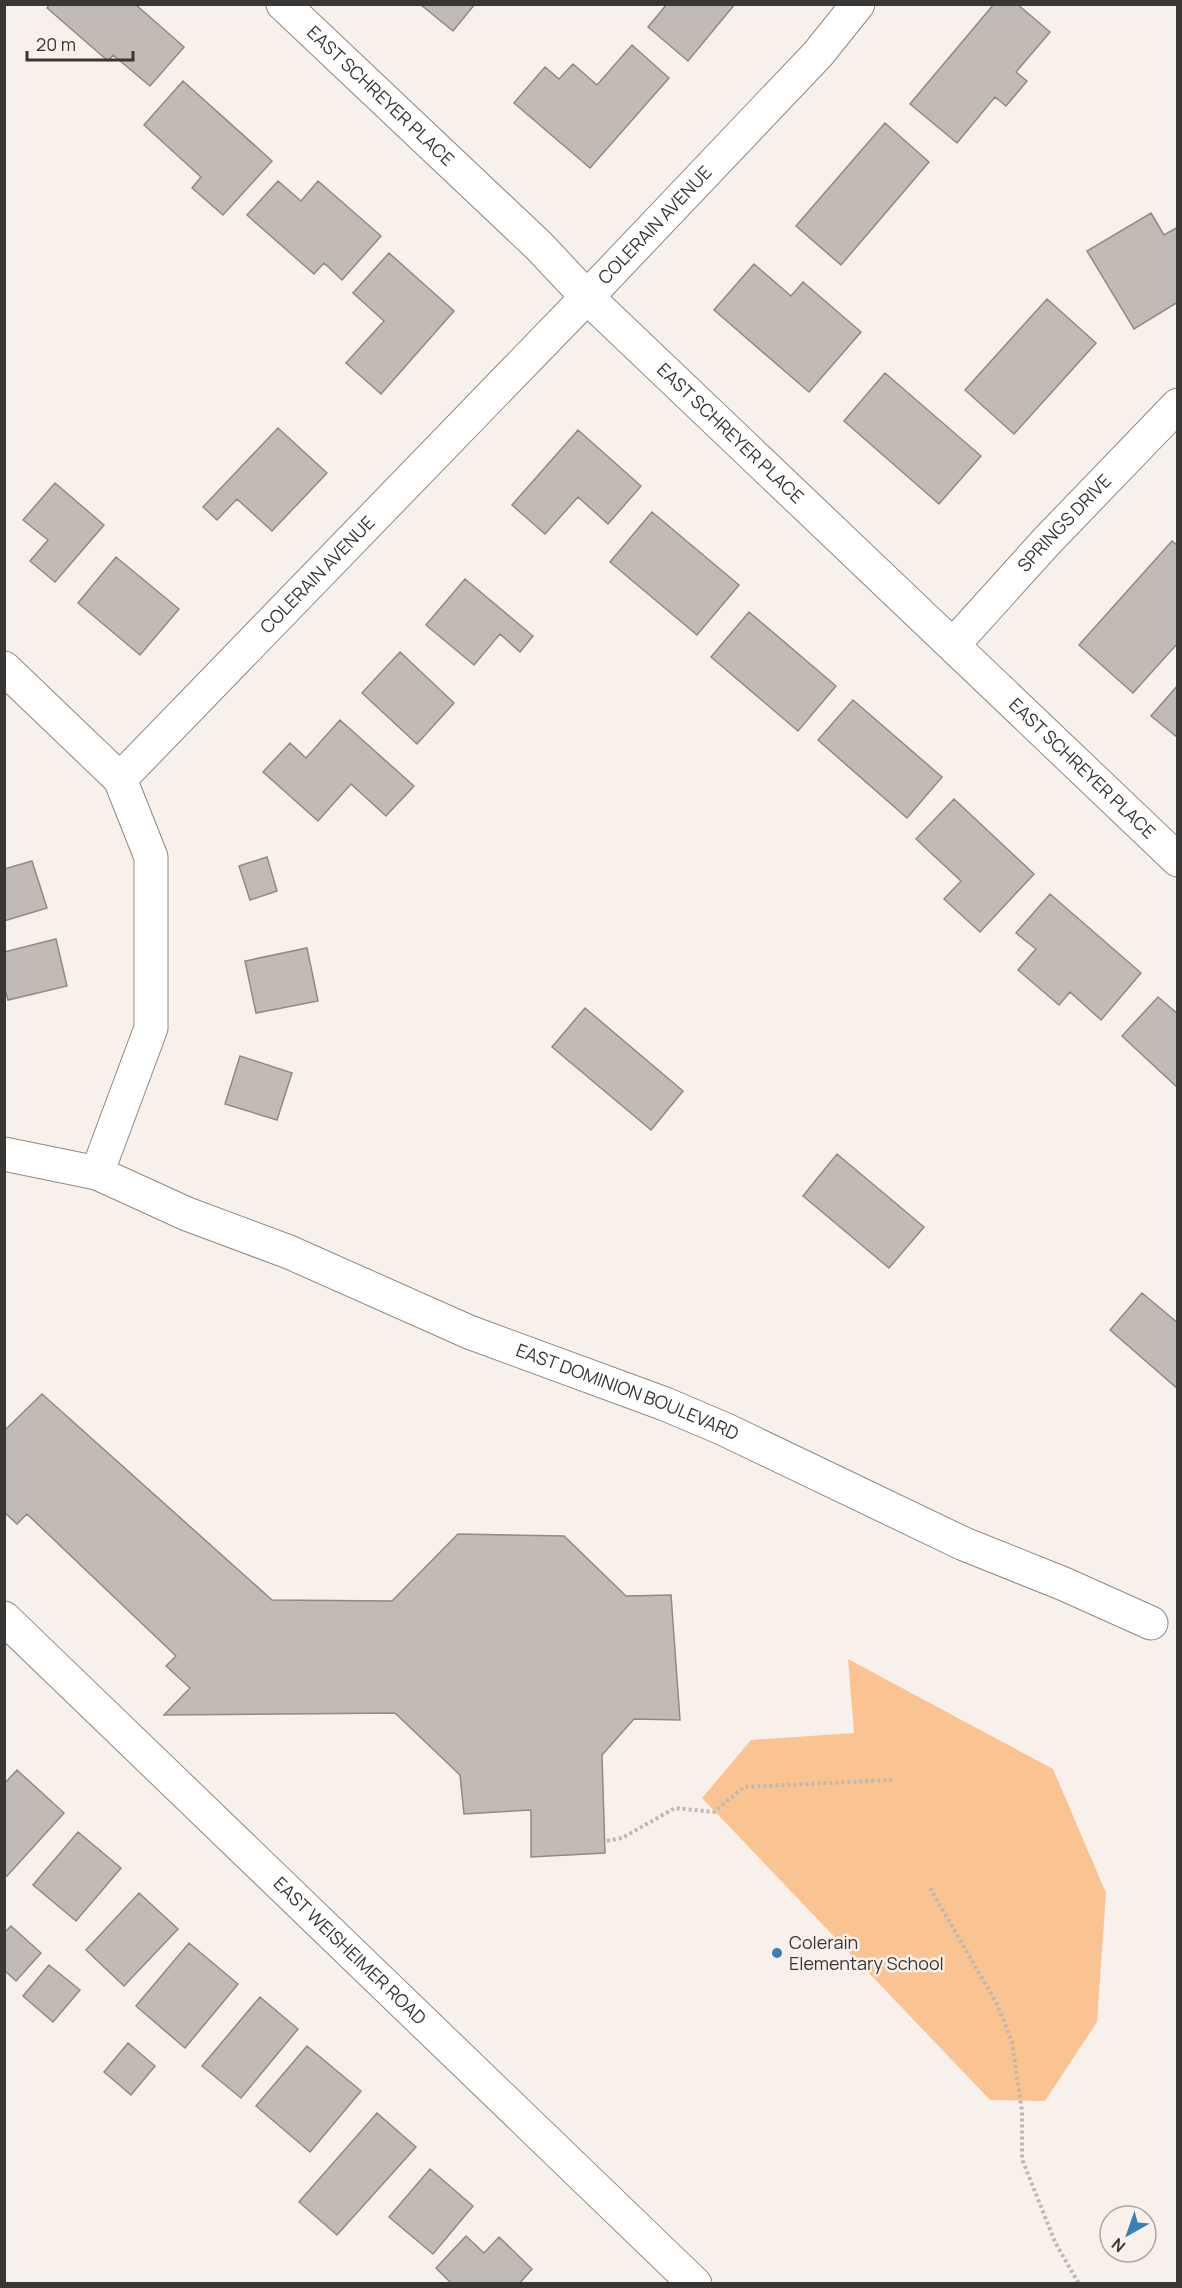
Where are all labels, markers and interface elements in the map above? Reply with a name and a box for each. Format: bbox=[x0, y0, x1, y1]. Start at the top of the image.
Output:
street label: EAST SCHREYER PLACE bbox=[302, 20, 460, 171]
scale bar bbox=[27, 24, 134, 62]
text: 20 m bbox=[36, 32, 76, 56]
street label: COLERAIN AVENUE bbox=[592, 160, 716, 289]
street label: EAST SCHREYER PLACE bbox=[652, 357, 809, 508]
street label: SPRINGS DRIVE bbox=[1012, 469, 1116, 577]
street label: COLERAIN AVENUE bbox=[254, 510, 379, 638]
street label: EAST SCHREYER PLACE bbox=[1004, 692, 1161, 843]
street label: EAST DOMINION BOULEVARD bbox=[513, 1337, 743, 1445]
street label: EAST WEISHEIMER ROAD bbox=[269, 1871, 432, 2030]
place label: Colerain Elementary School bbox=[789, 1930, 944, 1975]
marker: Colerain Elementary School bbox=[770, 1946, 784, 1960]
north arrow bbox=[1098, 2204, 1158, 2264]
text: N bbox=[1107, 2233, 1130, 2258]

